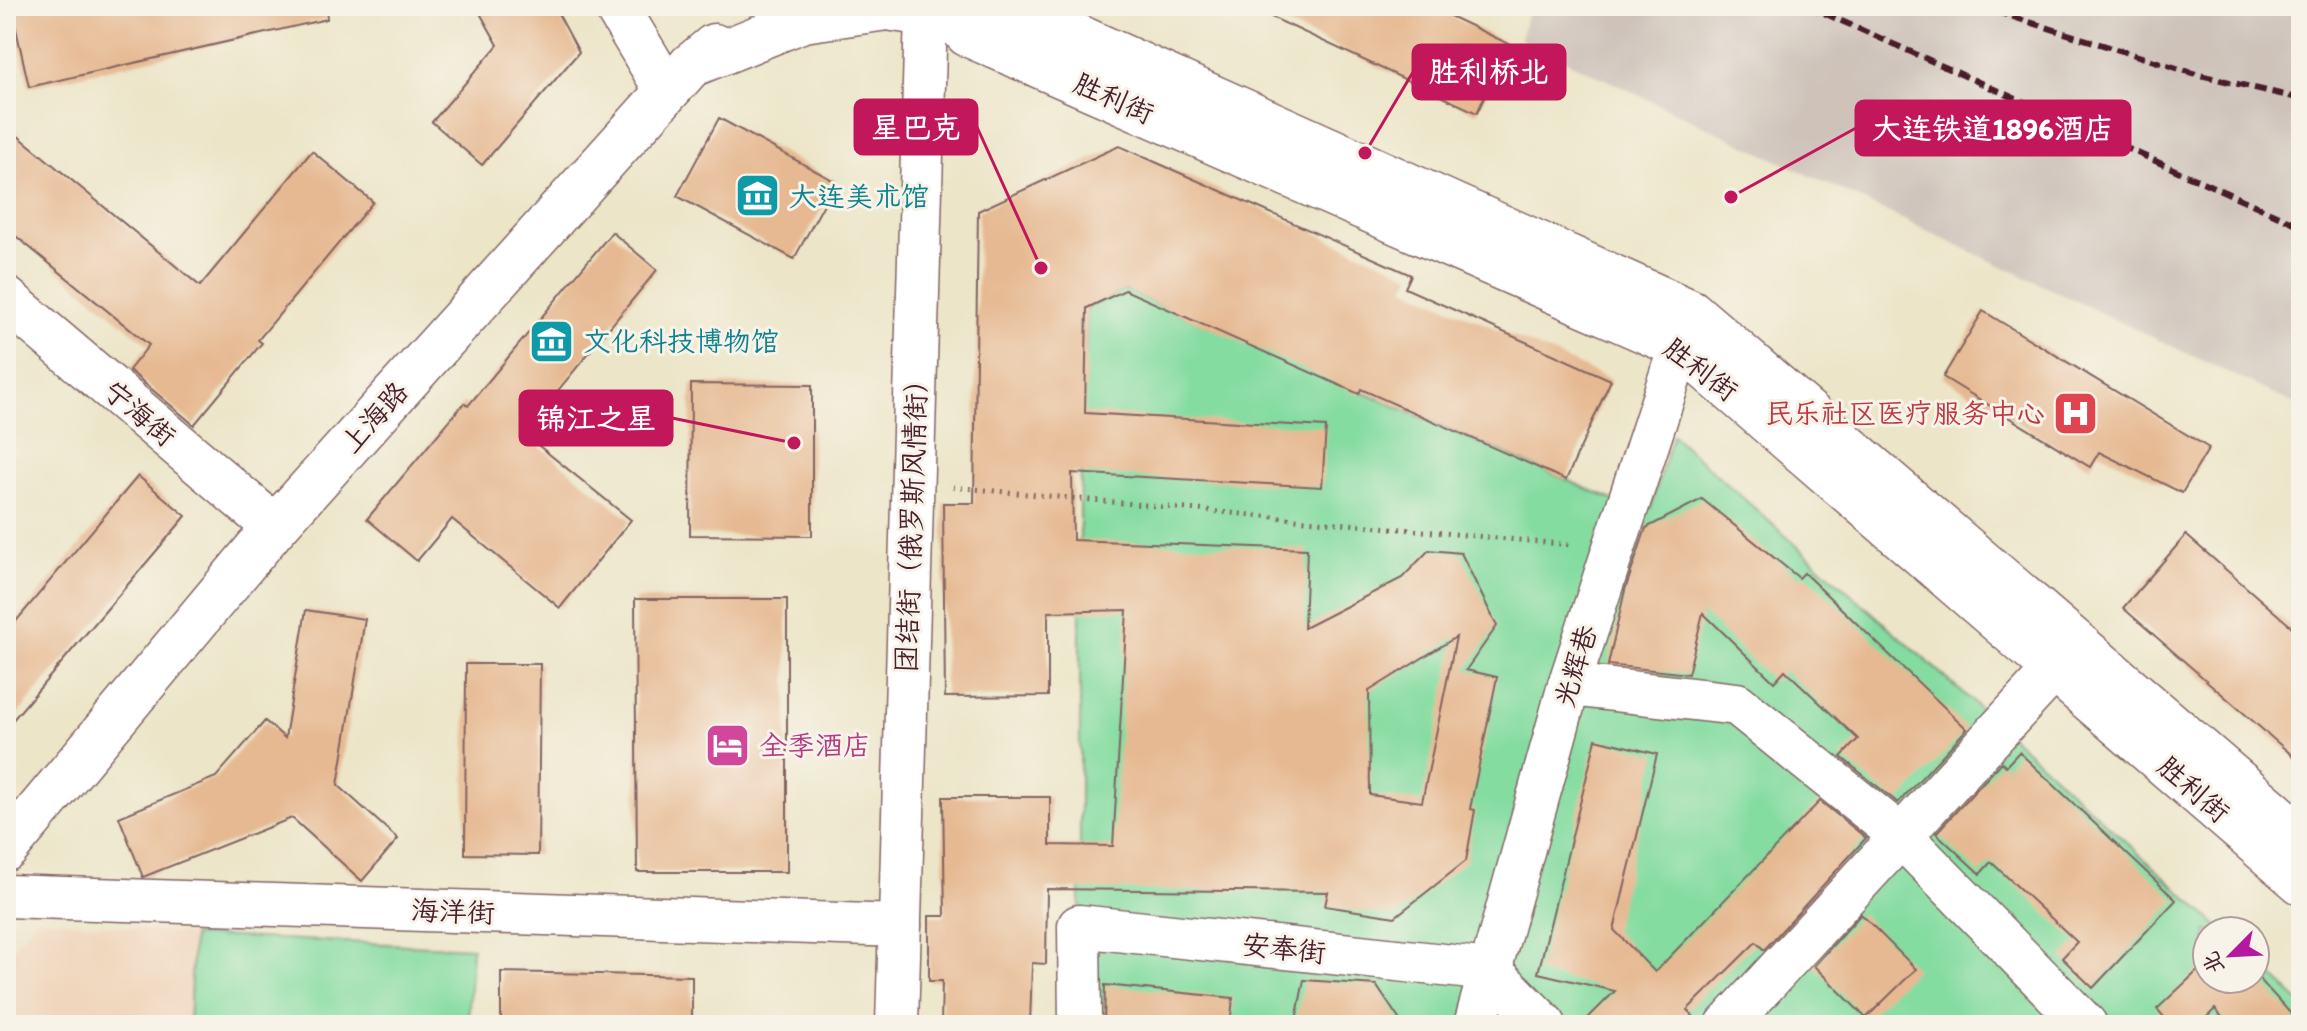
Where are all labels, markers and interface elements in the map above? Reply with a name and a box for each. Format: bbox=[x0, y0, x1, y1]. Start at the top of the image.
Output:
callout: 胜利桥北 bbox=[1413, 45, 1565, 99]
text: 胜利桥北 bbox=[1429, 53, 1549, 90]
street label: 胜利街 bbox=[1069, 65, 1159, 131]
callout: 星巴克 bbox=[855, 100, 977, 154]
callout: 大连铁道1896酒店 bbox=[1856, 101, 2130, 155]
text: 星巴克 bbox=[871, 109, 961, 146]
text: 大连铁道1896酒店 bbox=[1872, 110, 2114, 147]
museum icon: 大连美术馆 bbox=[734, 172, 782, 220]
place label: 大连美术馆 bbox=[789, 179, 929, 213]
museum icon: 文化科技博物馆 bbox=[528, 317, 576, 365]
place label: 文化科技博物馆 bbox=[583, 324, 779, 358]
street label: 胜利街 bbox=[1657, 330, 1745, 408]
street label: 团结街（俄罗斯风情街） bbox=[889, 364, 933, 674]
street label: 宁海街 bbox=[97, 373, 183, 453]
street label: 上海路 bbox=[333, 374, 415, 460]
hospital icon: 民乐社区医疗服务中心 bbox=[2052, 389, 2100, 437]
callout: 锦江之星 bbox=[520, 391, 672, 445]
place label: 民乐社区医疗服务中心 bbox=[1765, 396, 2045, 430]
text: 锦江之星 bbox=[536, 400, 656, 437]
street label: 光辉巷 bbox=[1546, 620, 1604, 711]
hotel icon: 全季酒店 bbox=[704, 721, 752, 769]
place label: 全季酒店 bbox=[759, 728, 871, 762]
street label: 胜利街 bbox=[2151, 749, 2237, 829]
street label: 海洋街 bbox=[410, 893, 496, 929]
north arrow bbox=[2191, 915, 2271, 995]
street label: 安奉街 bbox=[1240, 927, 1328, 969]
text: 北 bbox=[2196, 947, 2230, 978]

